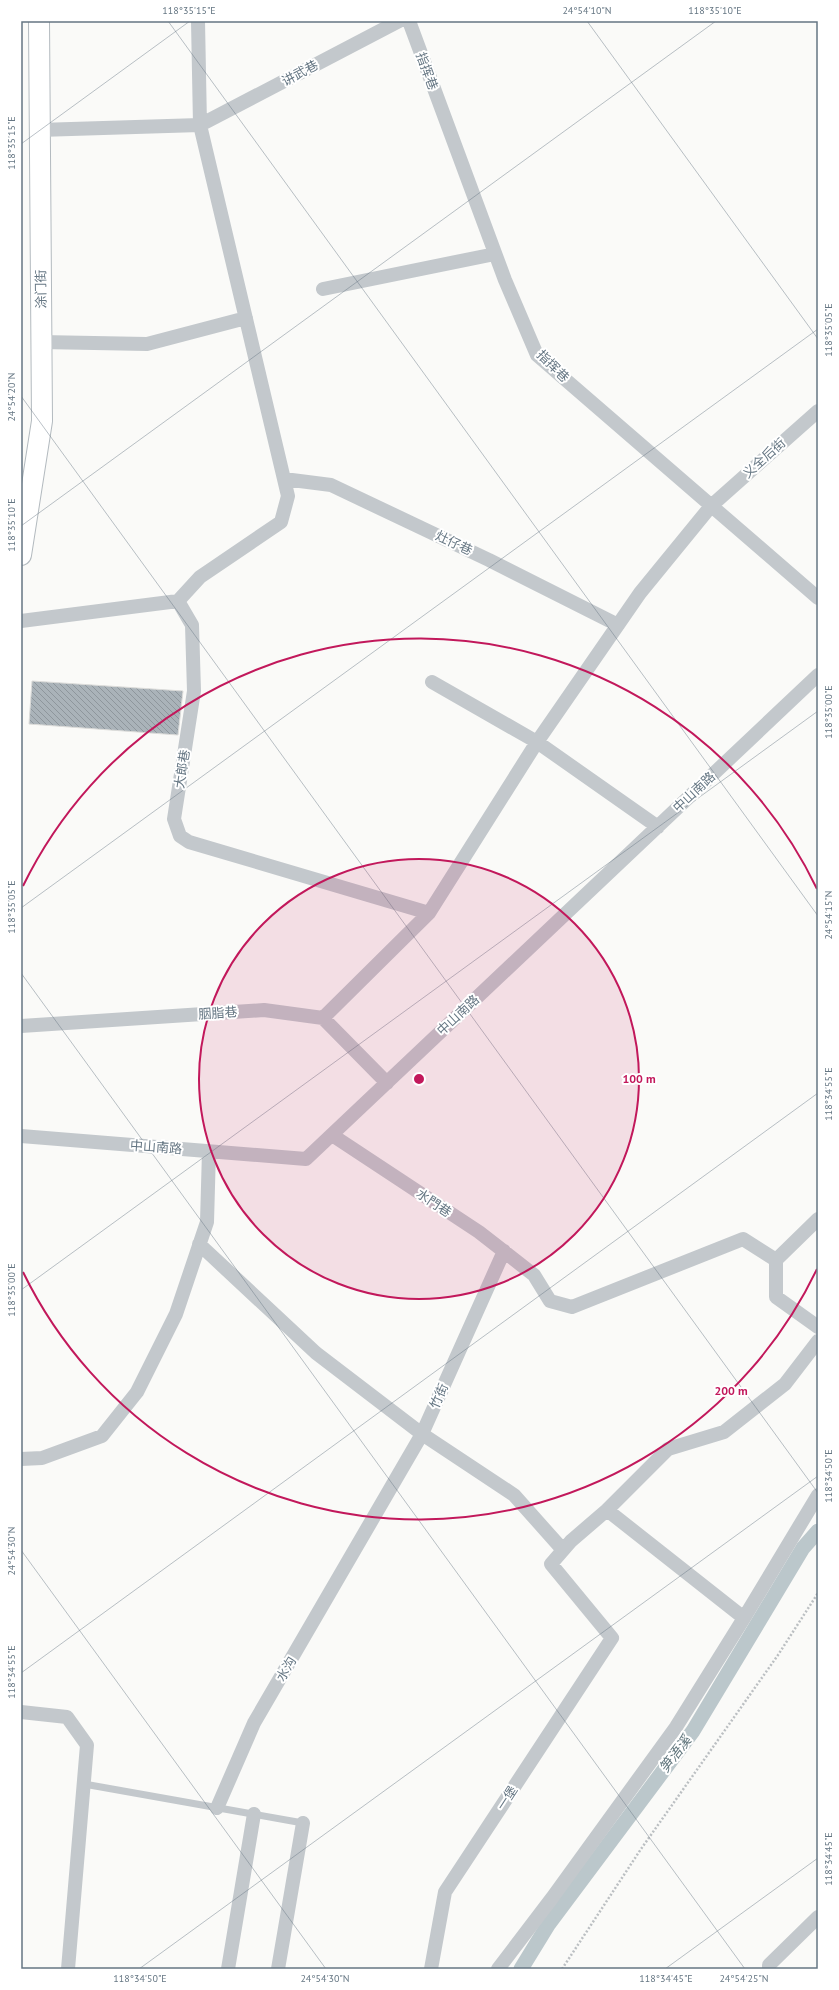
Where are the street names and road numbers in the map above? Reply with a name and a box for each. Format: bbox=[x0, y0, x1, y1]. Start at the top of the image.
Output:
street label: 指挥巷 bbox=[412, 50, 442, 92]
street label: 讲武巷 bbox=[279, 56, 321, 90]
street label: 涂门街 bbox=[32, 269, 50, 309]
street label: 指挥巷 bbox=[533, 346, 573, 386]
street label: 义全后街 bbox=[739, 434, 789, 482]
street label: 灶仔巷 bbox=[433, 527, 475, 559]
street label: 大郎巷 bbox=[171, 748, 193, 790]
street label: 中山南路 bbox=[669, 768, 719, 816]
street label: 中山南路 bbox=[433, 991, 483, 1039]
street label: 胭脂巷 bbox=[198, 1003, 238, 1023]
street label: 中山南路 bbox=[129, 1137, 183, 1157]
street label: 水門巷 bbox=[413, 1185, 455, 1221]
street label: 竹街 bbox=[426, 1381, 452, 1411]
street label: 水沟 bbox=[272, 1653, 300, 1685]
street label: 一堡 bbox=[493, 1782, 521, 1814]

